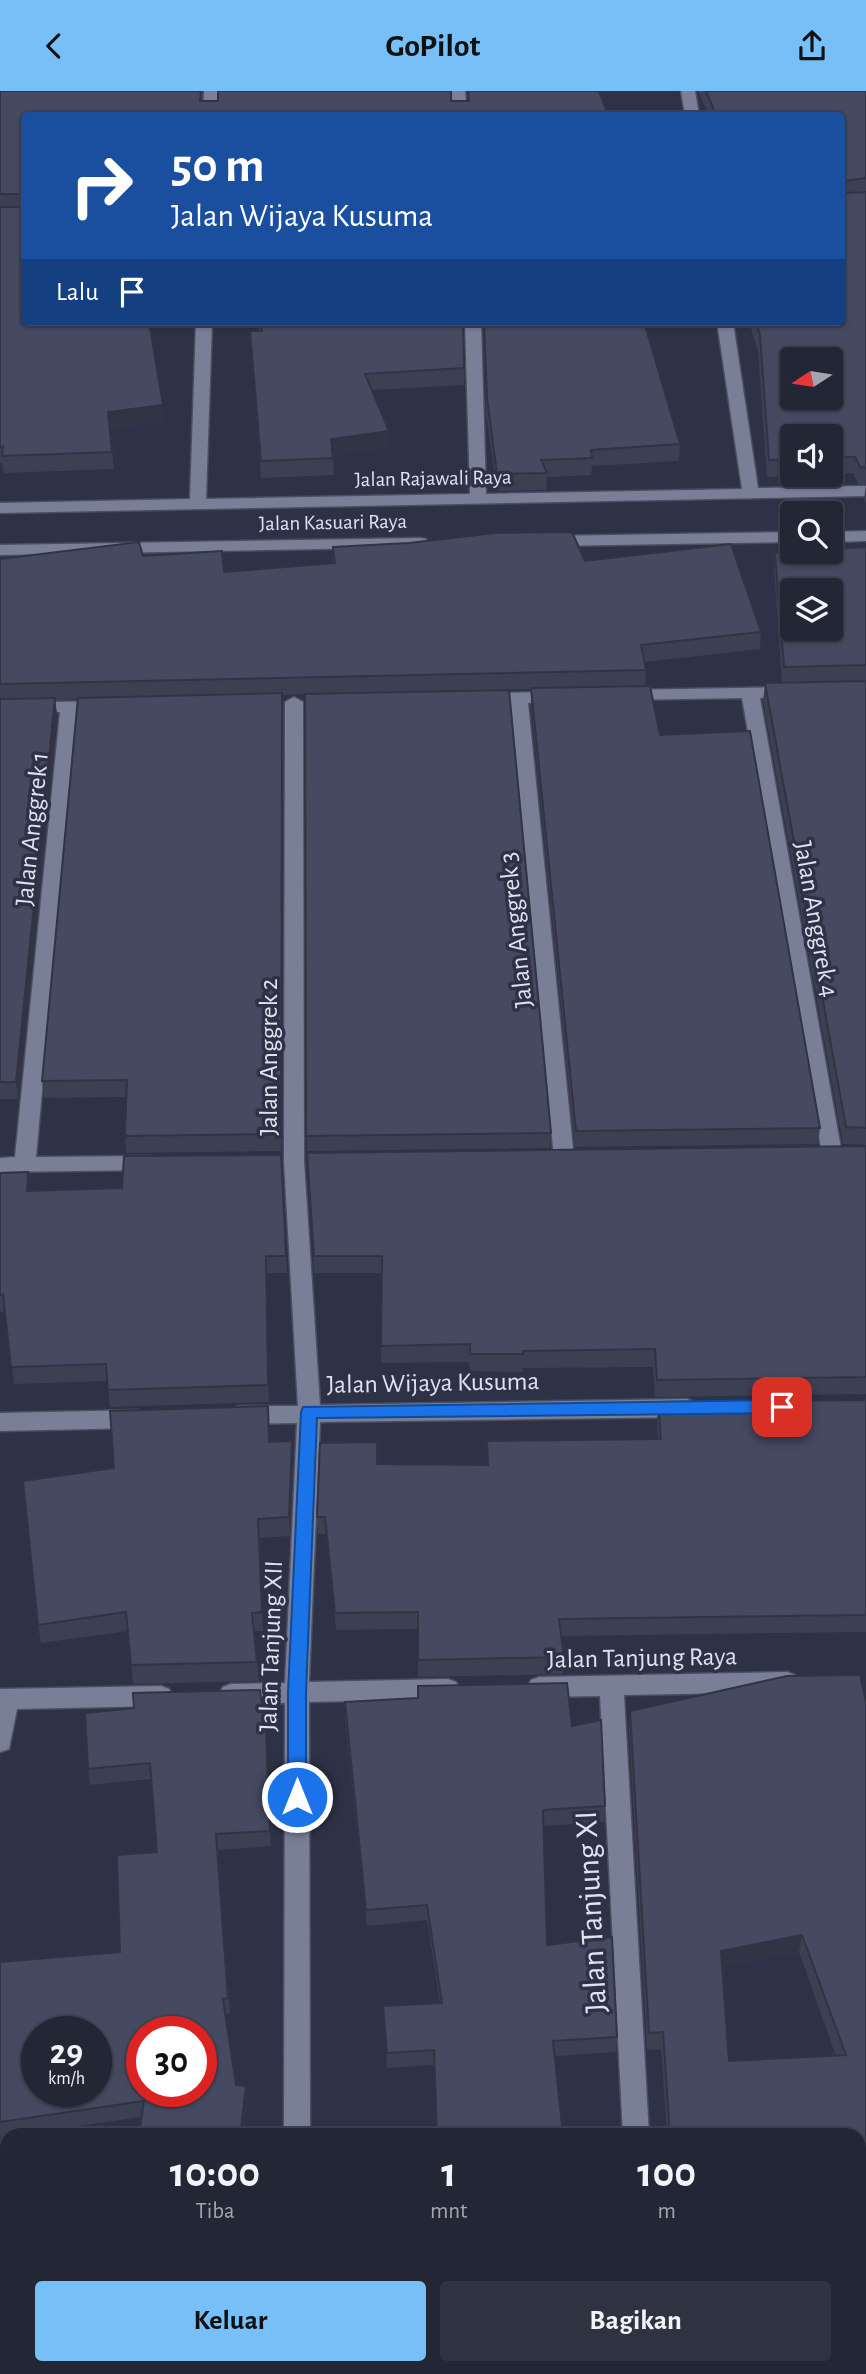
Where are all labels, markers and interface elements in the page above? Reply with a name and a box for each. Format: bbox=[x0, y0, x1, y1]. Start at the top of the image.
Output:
icon: back bbox=[35, 27, 73, 65]
icon: share bbox=[793, 27, 831, 65]
text: GoPilot bbox=[386, 30, 480, 62]
icon: right bbox=[56, 140, 147, 231]
text: 50 m bbox=[171, 142, 265, 191]
text: Jalan Wijaya Kusuma bbox=[171, 200, 433, 232]
icon: arrive bbox=[113, 273, 151, 311]
text: Lalu bbox=[56, 279, 99, 305]
north arrow bbox=[780, 347, 844, 409]
map controls bbox=[780, 347, 843, 641]
button: sound bbox=[780, 424, 843, 487]
street label: Jalan Rajawali Raya bbox=[354, 467, 512, 490]
button: search bbox=[780, 501, 843, 564]
street label: Jalan Kasuari Raya bbox=[259, 511, 407, 534]
button: layers bbox=[780, 578, 843, 641]
street label: Jalan Anggrek 1 bbox=[11, 751, 53, 907]
street label: Jalan Anggrek 4 bbox=[789, 839, 843, 999]
street label: Jalan Anggrek 3 bbox=[495, 851, 537, 1009]
street label: Jalan Anggrek 2 bbox=[256, 978, 282, 1136]
street label: Jalan Wijaya Kusuma bbox=[326, 1368, 540, 1398]
pin bbox=[752, 1377, 812, 1437]
icon: arrive bbox=[763, 1388, 801, 1426]
street label: Jalan Tanjung XII bbox=[255, 1560, 287, 1732]
street label: Jalan Tanjung Raya bbox=[547, 1643, 737, 1673]
position arrow bbox=[260, 1760, 334, 1834]
street label: Jalan Tanjung XI bbox=[570, 1810, 612, 2014]
speed limit sign: 30 bbox=[126, 2016, 217, 2107]
text: 29 bbox=[50, 2035, 83, 2070]
text: km/h bbox=[48, 2070, 85, 2088]
text: 10:00 bbox=[170, 2152, 260, 2194]
text: 1 bbox=[441, 2152, 456, 2194]
text: 100 bbox=[637, 2152, 696, 2194]
text: Tiba bbox=[195, 2200, 235, 2223]
text: mnt bbox=[430, 2200, 467, 2223]
text: m bbox=[658, 2200, 676, 2223]
button: Keluar bbox=[35, 2281, 426, 2361]
button: Bagikan bbox=[440, 2281, 831, 2361]

